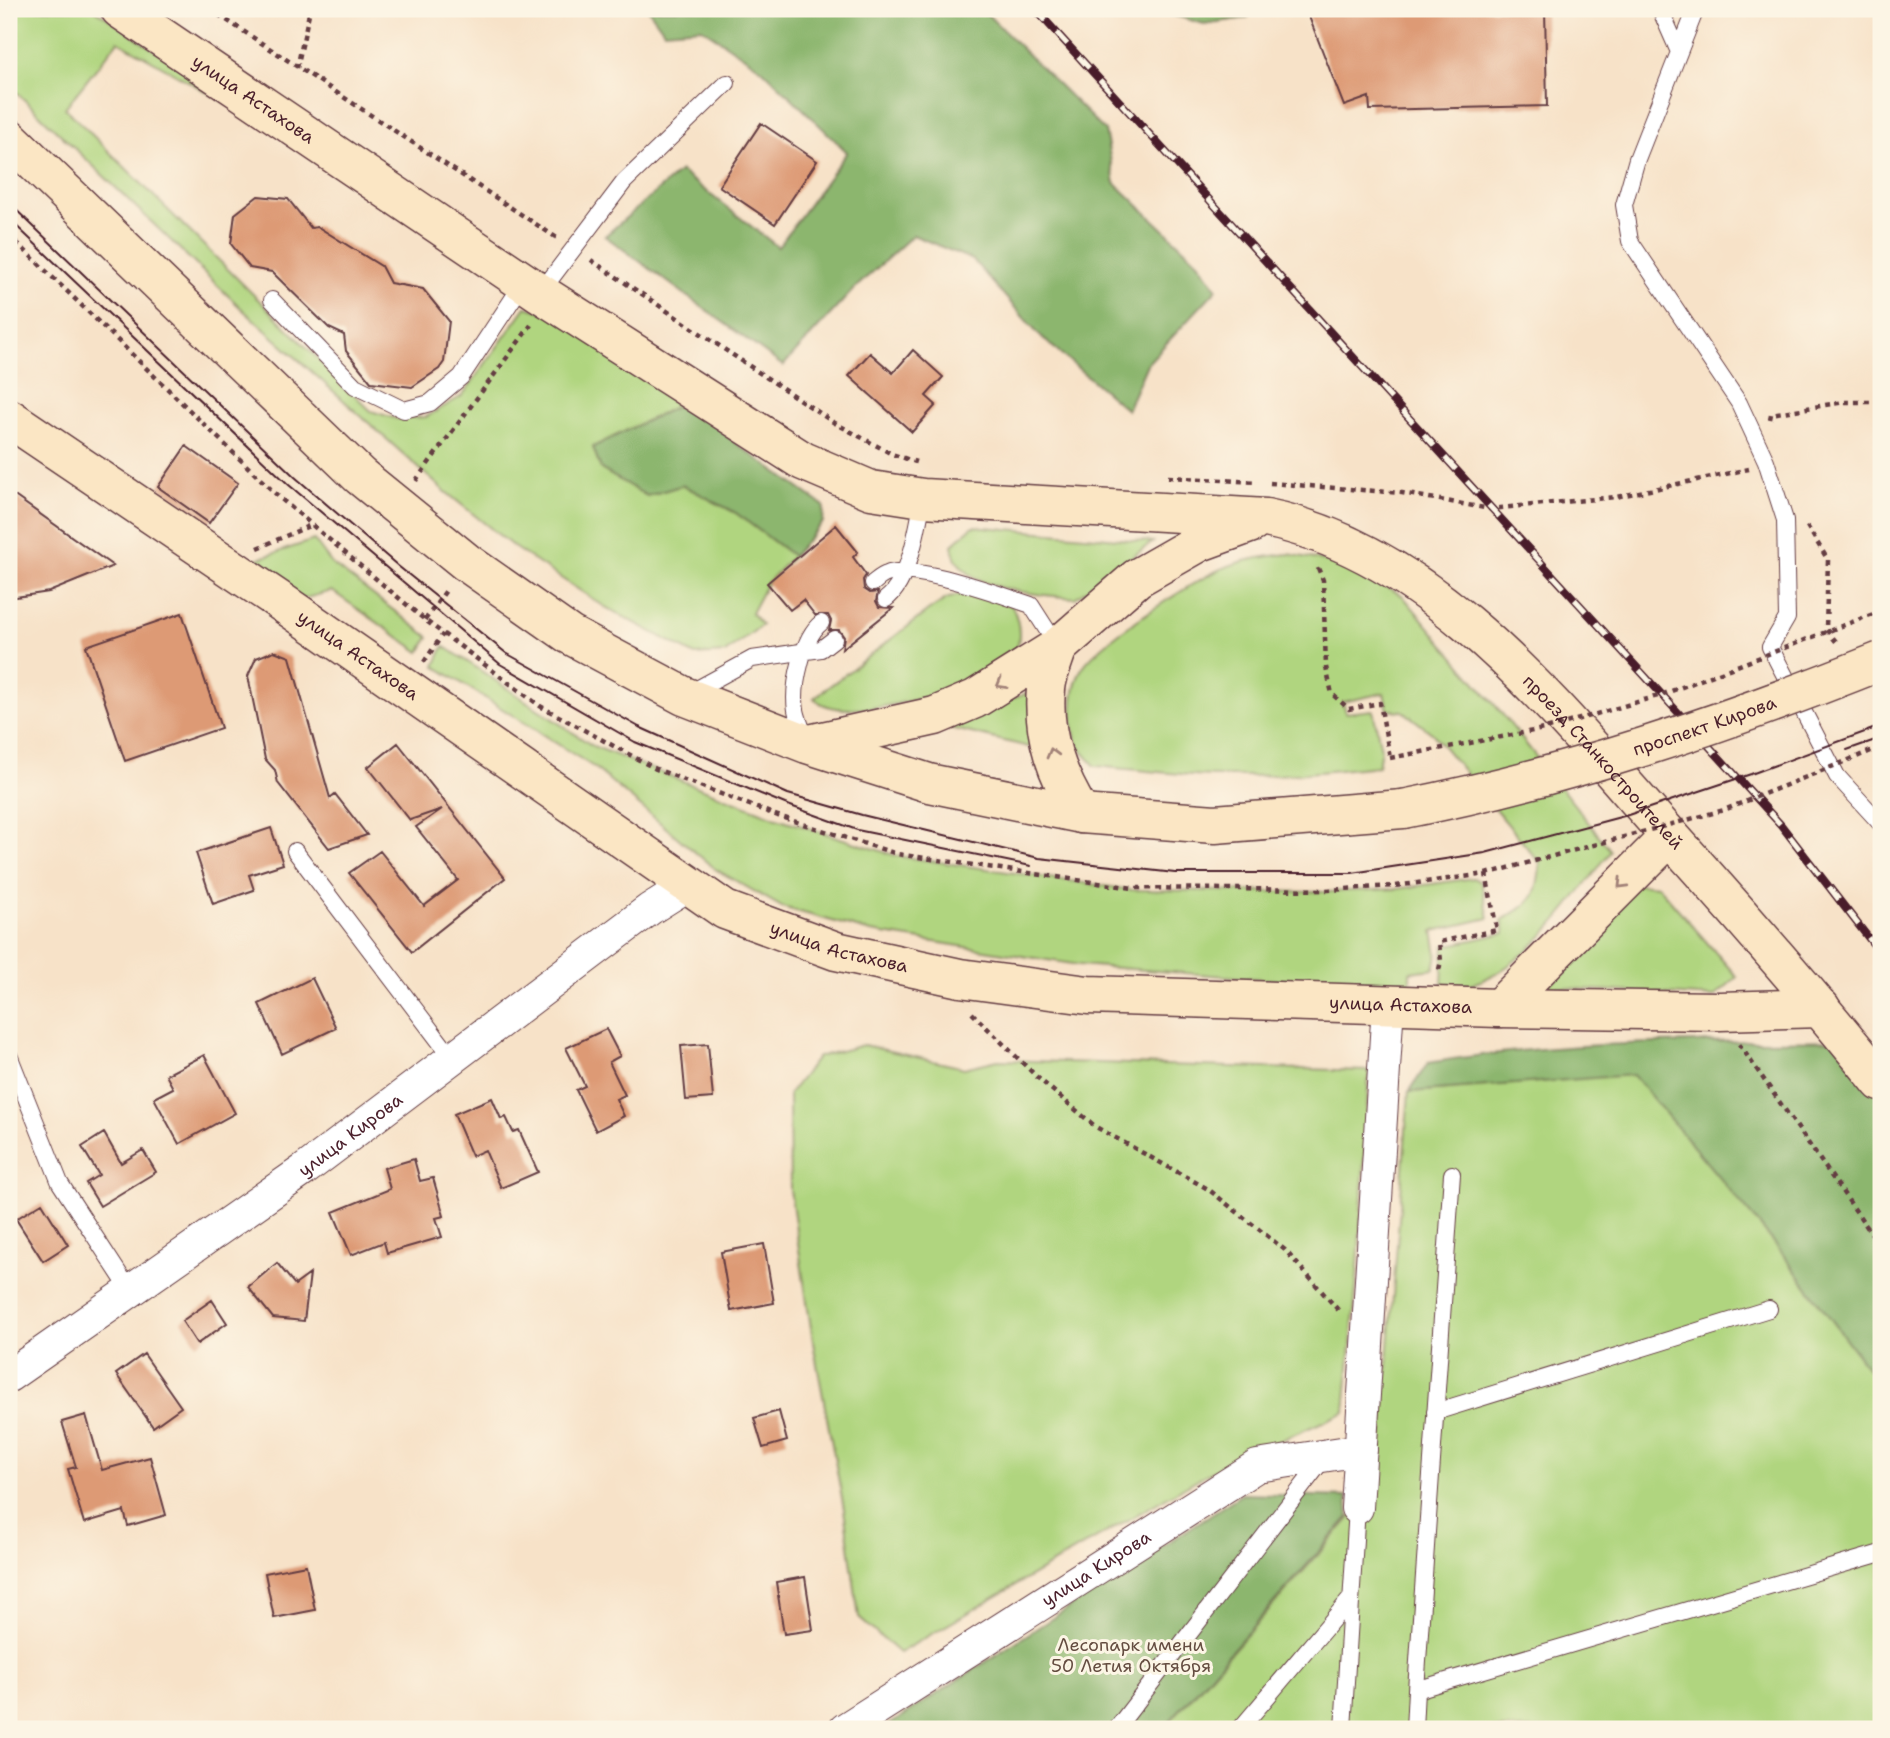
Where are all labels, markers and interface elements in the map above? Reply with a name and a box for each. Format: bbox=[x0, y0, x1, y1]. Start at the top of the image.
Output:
street label: улица Астахова bbox=[187, 49, 319, 149]
street label: улица Астахова bbox=[292, 605, 424, 706]
street label: проезд Станкостроителей bbox=[1517, 669, 1689, 855]
one-way arrow bbox=[995, 676, 1008, 689]
street label: проспект Кирова bbox=[1630, 690, 1780, 761]
one-way arrow bbox=[1046, 747, 1060, 759]
one-way arrow bbox=[1617, 876, 1630, 889]
street label: улица Астахова bbox=[767, 916, 910, 978]
street label: улица Астахова bbox=[1329, 991, 1473, 1019]
street label: улица Кирова bbox=[293, 1088, 408, 1182]
street label: улица Кирова bbox=[1037, 1525, 1155, 1612]
park label: Лесопарк имени 50 Летия Октября bbox=[1051, 1633, 1211, 1678]

